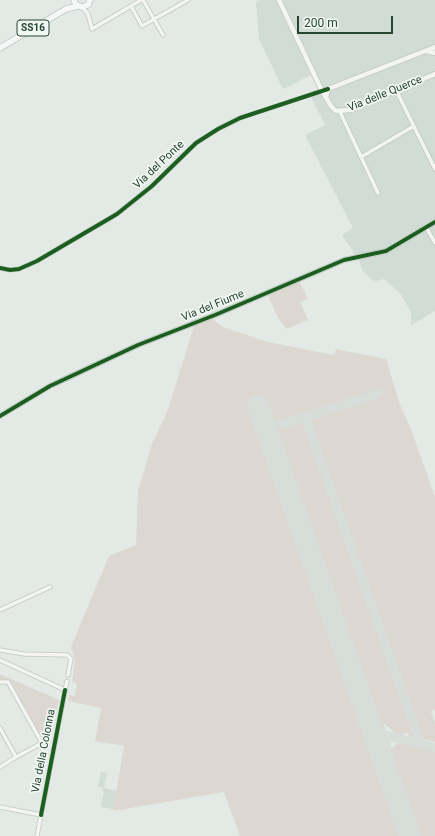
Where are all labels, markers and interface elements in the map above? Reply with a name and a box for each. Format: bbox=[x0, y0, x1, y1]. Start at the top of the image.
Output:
scale bar bbox=[299, 8, 395, 34]
text: 200 m bbox=[304, 16, 338, 30]
road number: SS16 bbox=[17, 20, 49, 36]
street label: Via delle Querce bbox=[346, 73, 424, 115]
street label: Via del Ponte bbox=[131, 138, 187, 192]
street label: Via del Fiume bbox=[180, 287, 246, 325]
street label: Via della Colonna bbox=[29, 708, 59, 794]

